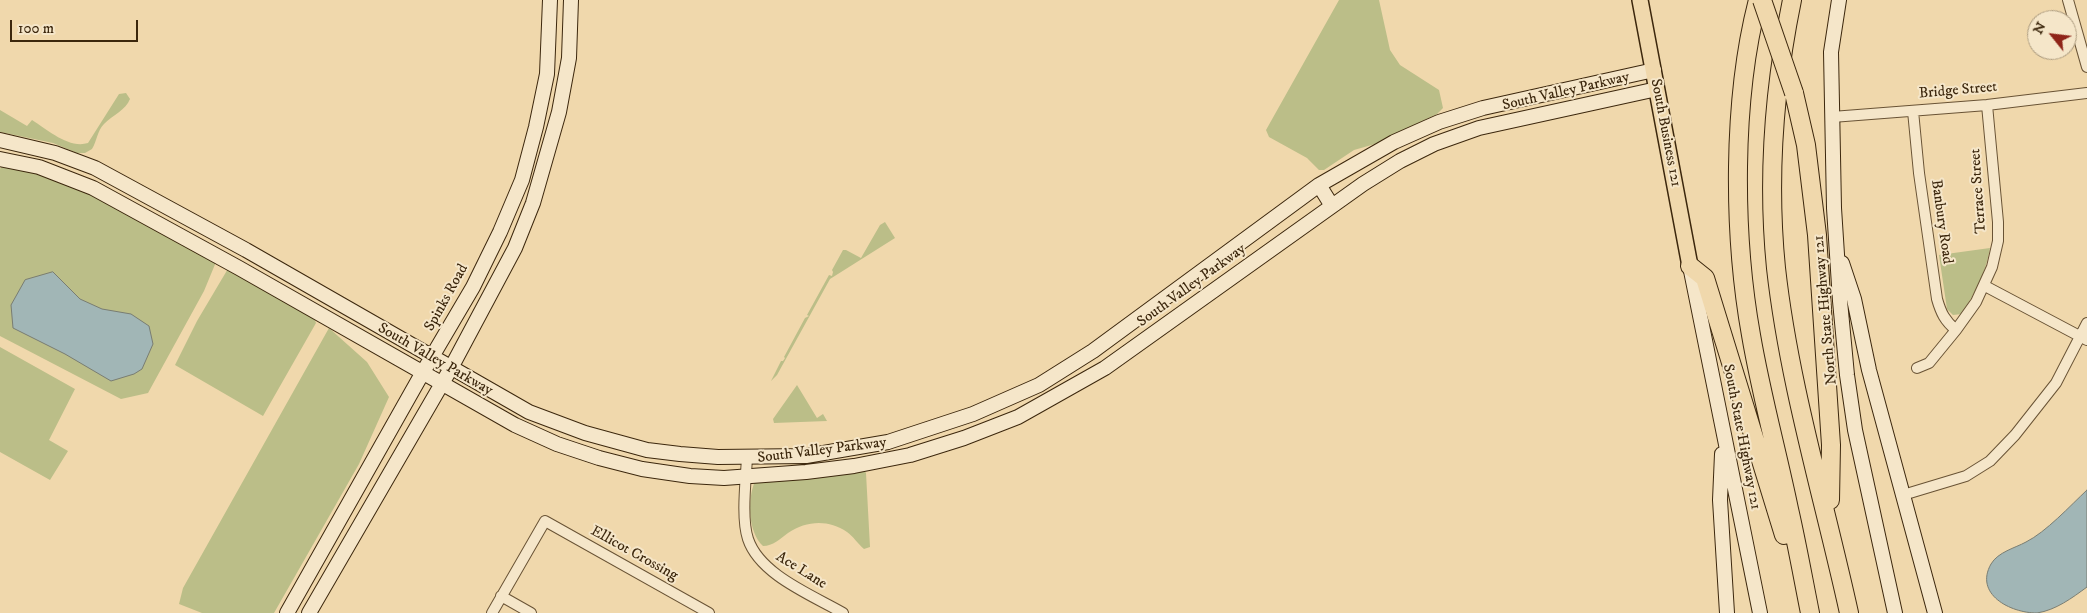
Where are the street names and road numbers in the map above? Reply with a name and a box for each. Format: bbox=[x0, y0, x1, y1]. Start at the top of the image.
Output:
street label: South Valley Parkway bbox=[1501, 69, 1631, 115]
street label: South Business 121 bbox=[1646, 78, 1684, 188]
street label: Bridge Street bbox=[1918, 79, 1998, 103]
street label: Terrace Street bbox=[1967, 148, 1991, 234]
street label: Banbury Road bbox=[1926, 179, 1956, 265]
street label: North State Highway 121 bbox=[1810, 234, 1842, 386]
street label: South Valley Parkway bbox=[1134, 241, 1250, 331]
street label: Spinks Road bbox=[421, 261, 473, 335]
street label: South Valley Parkway bbox=[374, 320, 496, 400]
street label: South State Highway 121 bbox=[1718, 363, 1764, 511]
street label: South Valley Parkway bbox=[757, 434, 887, 468]
street label: Ellicot Crossing bbox=[587, 523, 681, 585]
street label: Ace Lane bbox=[772, 548, 830, 594]

